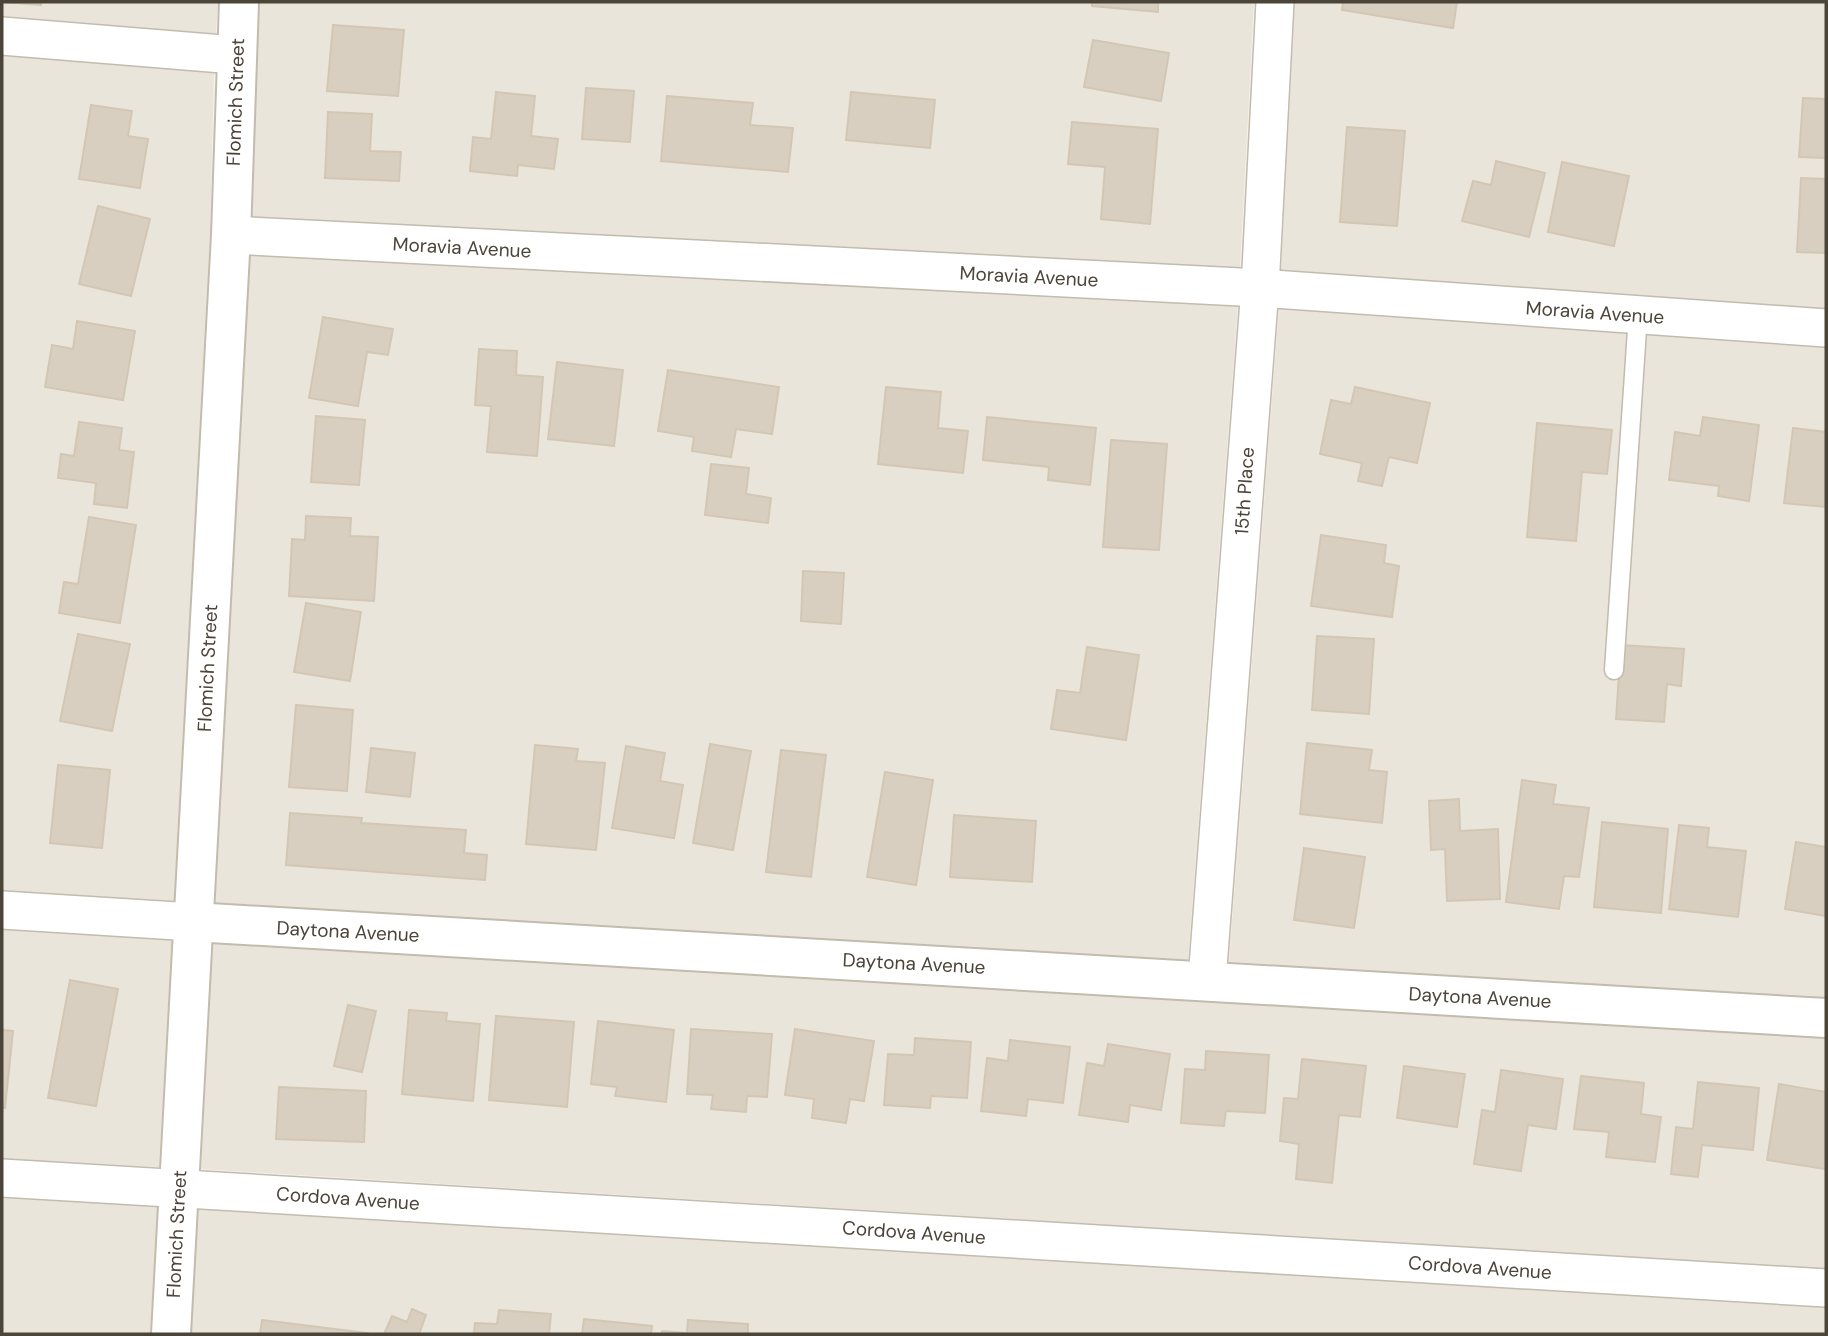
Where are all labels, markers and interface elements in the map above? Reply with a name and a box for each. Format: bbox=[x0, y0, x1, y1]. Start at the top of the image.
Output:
street label: Flomich Street bbox=[221, 38, 250, 166]
street label: Moravia Avenue bbox=[392, 231, 532, 264]
street label: Moravia Avenue bbox=[959, 260, 1099, 293]
street label: Moravia Avenue bbox=[1525, 295, 1665, 330]
street label: 15th Place bbox=[1229, 446, 1260, 536]
street label: Flomich Street bbox=[192, 604, 223, 733]
street label: Daytona Avenue bbox=[276, 915, 420, 948]
street label: Daytona Avenue bbox=[842, 947, 986, 980]
street label: Daytona Avenue bbox=[1408, 981, 1552, 1014]
street label: Flomich Street bbox=[161, 1170, 192, 1299]
street label: Cordova Avenue bbox=[275, 1181, 421, 1216]
street label: Cordova Avenue bbox=[841, 1215, 987, 1250]
street label: Cordova Avenue bbox=[1407, 1250, 1553, 1285]

